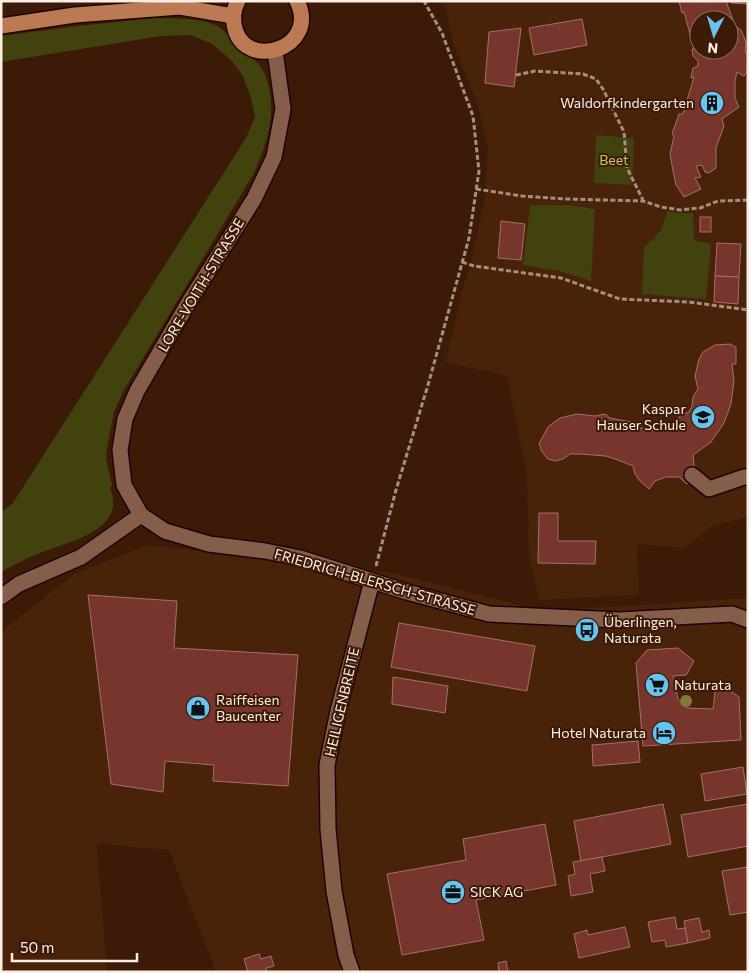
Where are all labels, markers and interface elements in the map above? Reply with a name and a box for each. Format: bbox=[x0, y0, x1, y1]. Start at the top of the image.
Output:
north arrow bbox=[689, 10, 739, 60]
text: N bbox=[707, 40, 719, 57]
building icon: Waldorfkindergarten bbox=[699, 90, 725, 116]
place label: Waldorfkindergarten bbox=[560, 94, 694, 111]
park label: Beet bbox=[599, 151, 629, 168]
street label: LORE-VOITH-STRASSE bbox=[154, 215, 247, 355]
place label: Kaspar Hauser Schule bbox=[596, 400, 686, 433]
school or university icon: Kaspar Hauser Schule bbox=[690, 404, 716, 430]
street label: FRIEDRICH-BLERSCH-STRASSE bbox=[272, 545, 478, 618]
place label: Überlingen, Naturata bbox=[604, 613, 677, 646]
bus stop icon: Überlingen, Naturata bbox=[574, 617, 600, 643]
street label: HEILIGENBREITE bbox=[321, 646, 362, 758]
supermarket icon: Naturata bbox=[644, 672, 670, 698]
place label: Naturata bbox=[674, 676, 731, 693]
place label: Raiffeisen Baucenter bbox=[216, 691, 282, 724]
shop icon: Raiffeisen Baucenter bbox=[185, 695, 211, 721]
hotel icon: Hotel Naturata bbox=[651, 720, 677, 746]
place label: Hotel Naturata bbox=[551, 724, 646, 741]
office icon: SICK AG bbox=[440, 879, 466, 905]
place label: SICK AG bbox=[470, 883, 523, 900]
scale bar bbox=[12, 930, 138, 962]
text: 50 m bbox=[20, 938, 54, 956]

